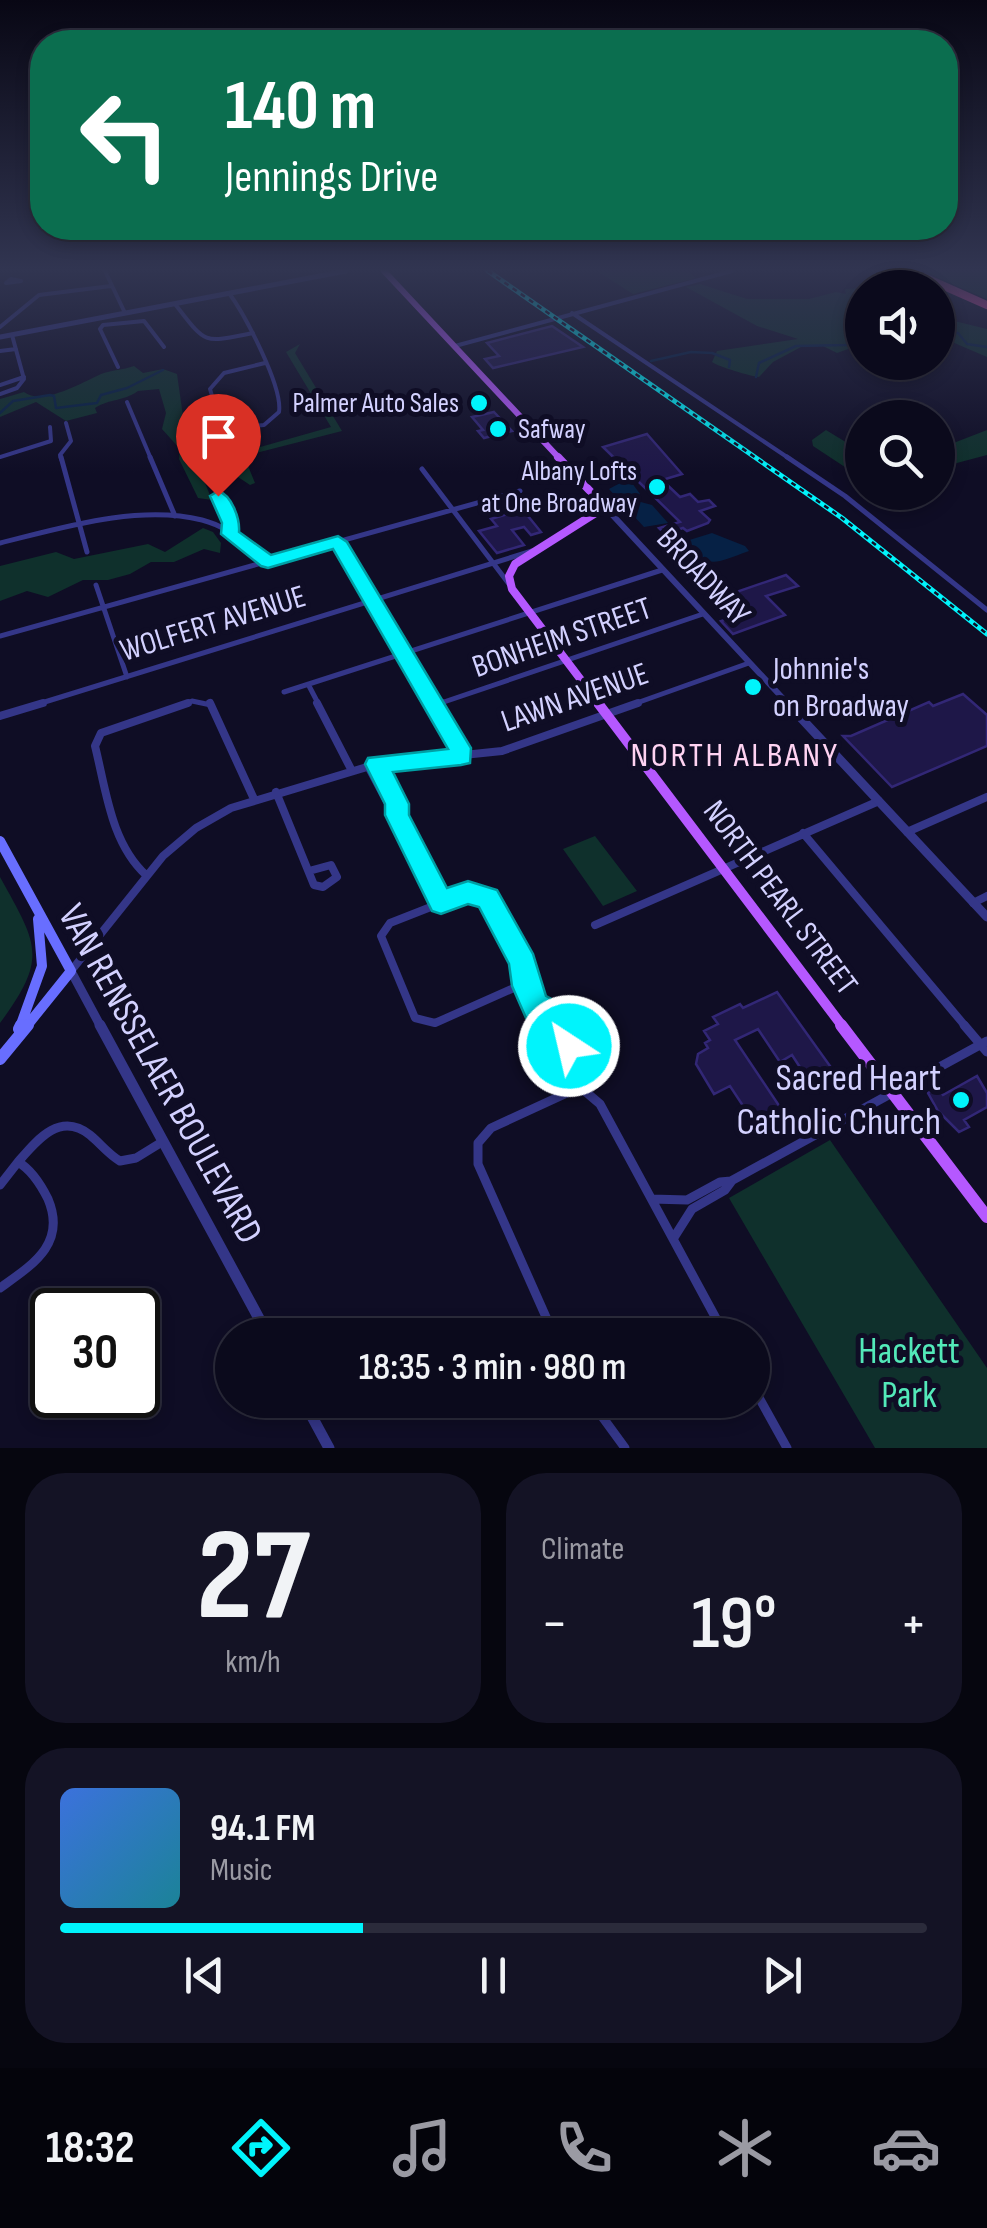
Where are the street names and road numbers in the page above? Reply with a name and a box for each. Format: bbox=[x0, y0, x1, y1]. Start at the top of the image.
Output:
street label: BROADWAY bbox=[648, 520, 758, 634]
street label: WOLFERT AVENUE bbox=[115, 577, 311, 671]
street label: BONHEIM STREET bbox=[467, 589, 657, 687]
street label: LAWN AVENUE bbox=[496, 655, 654, 741]
street label: NORTH PEARL STREET bbox=[694, 793, 866, 1003]
street label: VAN RENSSELAER BOULEVARD bbox=[48, 897, 272, 1251]

